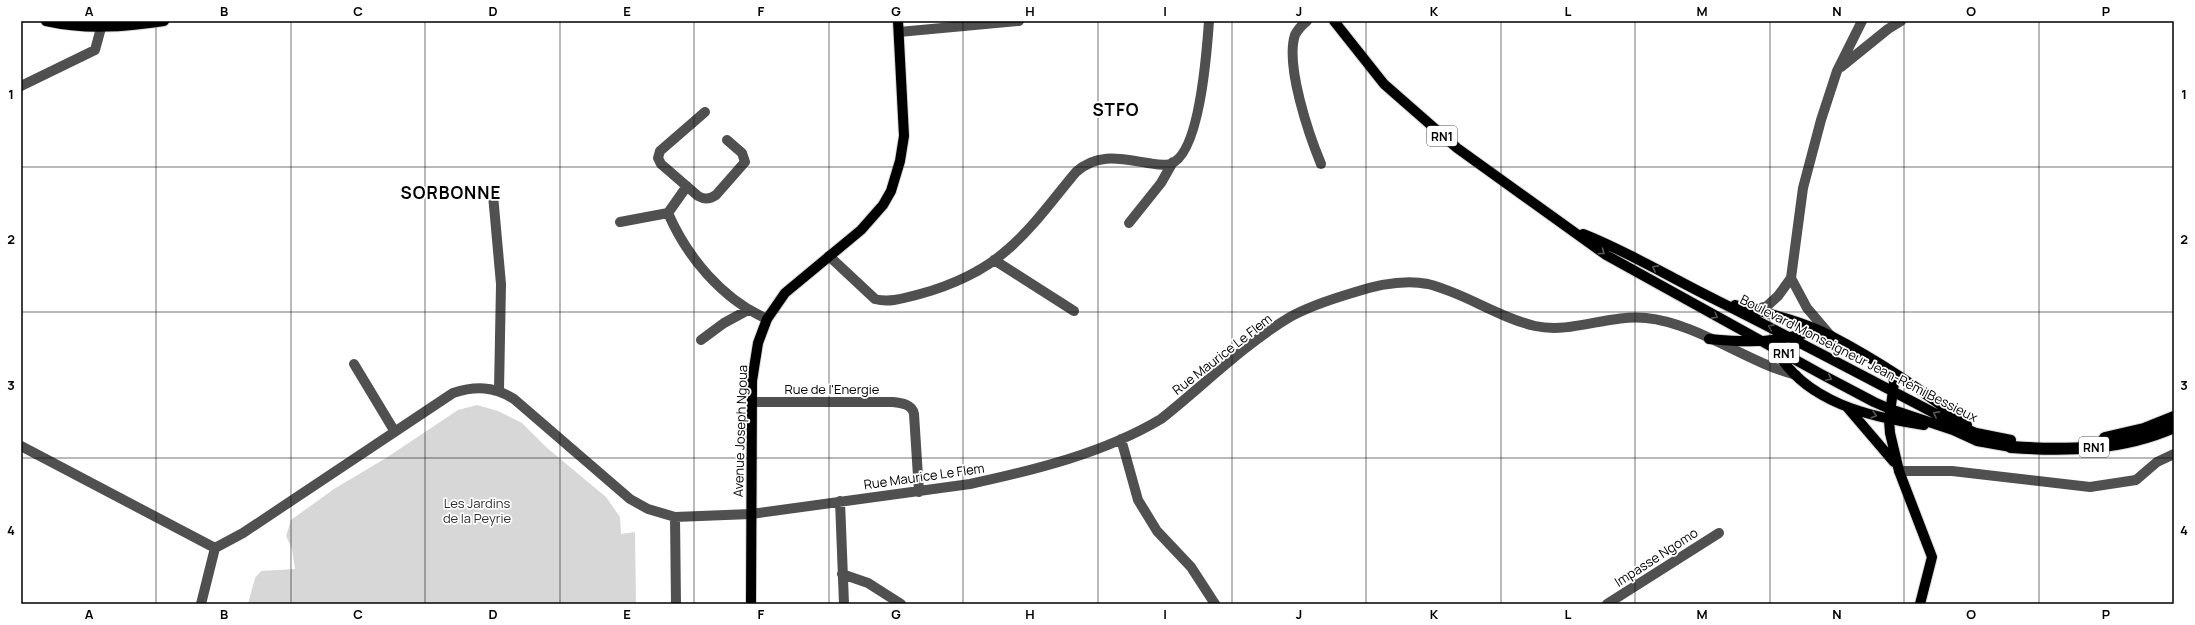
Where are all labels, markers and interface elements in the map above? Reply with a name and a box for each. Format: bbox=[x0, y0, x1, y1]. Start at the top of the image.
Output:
text: A bbox=[85, 2, 94, 20]
text: B bbox=[220, 2, 228, 20]
text: C bbox=[353, 2, 363, 20]
text: D bbox=[488, 2, 498, 20]
text: E bbox=[623, 2, 631, 20]
text: F bbox=[758, 2, 765, 20]
text: G bbox=[891, 2, 901, 20]
text: H bbox=[1025, 2, 1035, 20]
text: I bbox=[1163, 2, 1167, 20]
text: J bbox=[1296, 2, 1302, 20]
text: K bbox=[1430, 2, 1439, 20]
text: L bbox=[1565, 2, 1572, 20]
text: M bbox=[1696, 2, 1708, 20]
text: N bbox=[1832, 2, 1842, 20]
text: O bbox=[1966, 2, 1976, 20]
text: P bbox=[2102, 2, 2110, 20]
text: 1 bbox=[8, 85, 14, 103]
text: 1 bbox=[2181, 85, 2187, 103]
district label: STFO bbox=[1092, 98, 1140, 121]
road number: RN1 bbox=[1427, 126, 1457, 146]
district label: SORBONNE bbox=[401, 181, 501, 204]
text: 2 bbox=[7, 230, 15, 248]
text: 2 bbox=[2180, 230, 2188, 248]
one-way arrow bbox=[1597, 247, 1604, 254]
one-way arrow bbox=[1652, 266, 1659, 273]
street label: Boulevard Monseigneur Jean-Rémi Bessieux bbox=[1737, 290, 1981, 426]
street label: Rue Maurice Le Flem bbox=[1168, 309, 1276, 399]
one-way arrow bbox=[1711, 311, 1718, 318]
one-way arrow bbox=[1768, 324, 1775, 332]
road number: RN1 bbox=[1769, 343, 1799, 363]
street label: Avenue Joseph Ngoua bbox=[729, 365, 751, 497]
one-way arrow bbox=[1824, 374, 1832, 381]
text: 3 bbox=[7, 376, 15, 394]
text: 3 bbox=[2180, 376, 2188, 394]
street label: Rue de l'Energie bbox=[785, 380, 880, 398]
one-way arrow bbox=[1870, 410, 1877, 419]
one-way arrow bbox=[1932, 411, 1940, 419]
road number: RN1 bbox=[2079, 437, 2109, 457]
street label: Rue Maurice Le Flem bbox=[862, 459, 986, 493]
park label: Les Jardins de la Peyrie bbox=[443, 494, 512, 527]
text: 4 bbox=[7, 521, 15, 539]
text: 4 bbox=[2180, 521, 2188, 539]
street label: Impasse Ngomo bbox=[1611, 523, 1701, 591]
text: A bbox=[85, 605, 94, 623]
text: B bbox=[220, 605, 228, 623]
text: C bbox=[353, 605, 363, 623]
text: D bbox=[488, 605, 498, 623]
text: E bbox=[623, 605, 631, 623]
text: F bbox=[758, 605, 765, 623]
text: G bbox=[891, 605, 901, 623]
text: H bbox=[1025, 605, 1035, 623]
text: I bbox=[1163, 605, 1167, 623]
text: J bbox=[1296, 605, 1302, 623]
text: K bbox=[1430, 605, 1439, 623]
text: L bbox=[1565, 605, 1572, 623]
text: M bbox=[1696, 605, 1708, 623]
text: N bbox=[1832, 605, 1842, 623]
text: O bbox=[1966, 605, 1976, 623]
text: P bbox=[2102, 605, 2110, 623]

